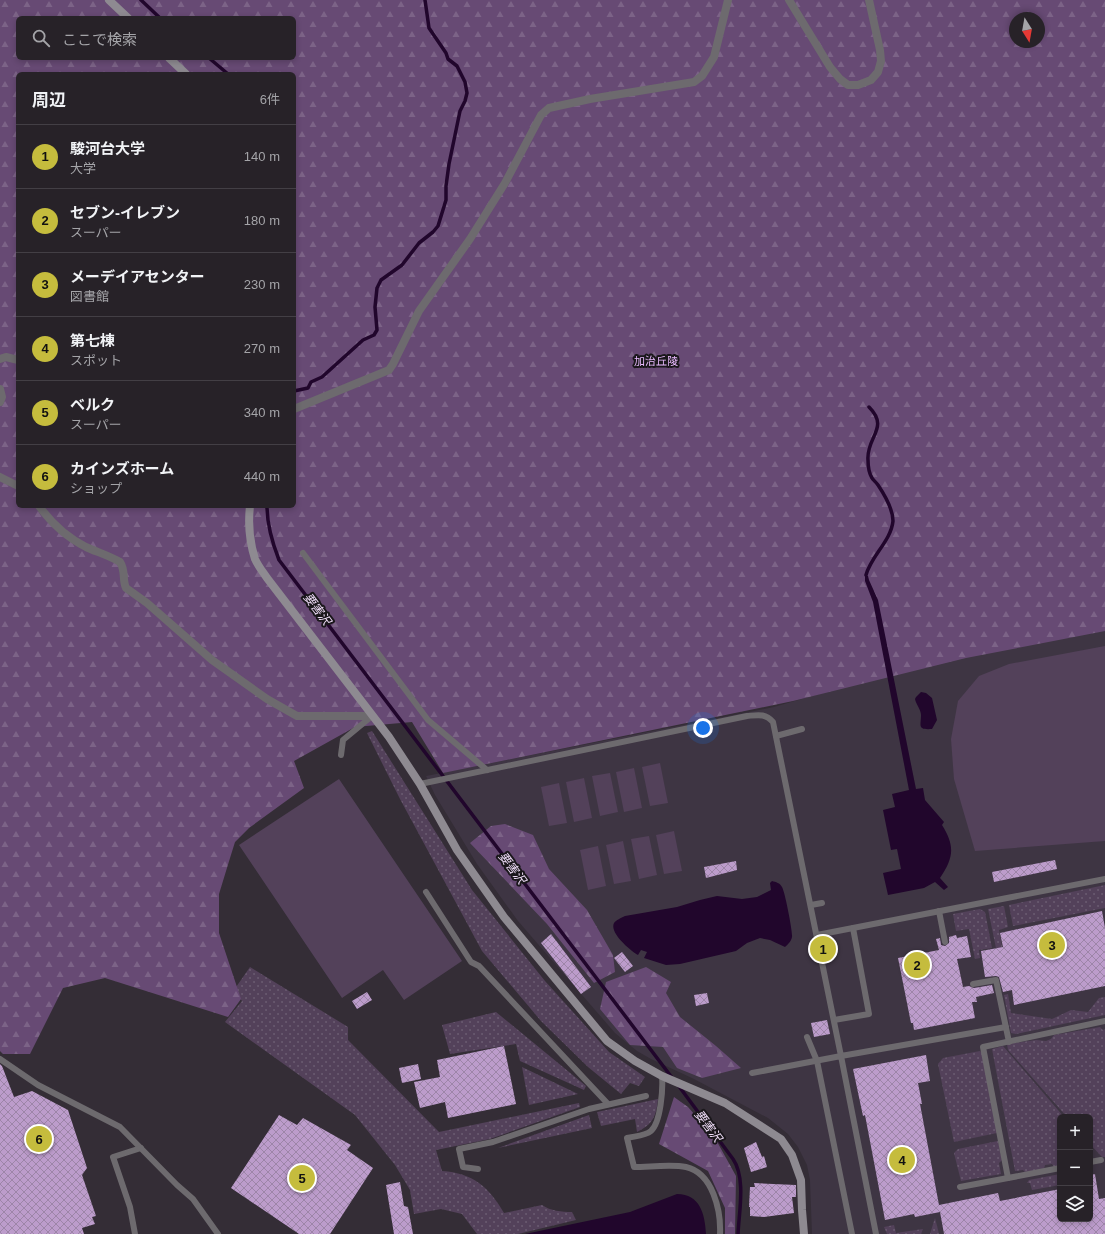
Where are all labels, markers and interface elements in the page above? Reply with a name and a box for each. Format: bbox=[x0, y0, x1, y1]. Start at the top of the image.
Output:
north arrow bbox=[1009, 12, 1045, 48]
search box bbox=[16, 16, 296, 60]
icon: search bbox=[30, 27, 52, 49]
text: ここで検索 bbox=[62, 31, 137, 48]
text: 周辺 bbox=[32, 91, 66, 110]
text: 6件 bbox=[260, 92, 280, 107]
text: 駿河台大学 bbox=[70, 140, 145, 157]
text: 1 bbox=[41, 149, 49, 164]
text: 140 m bbox=[244, 149, 280, 164]
text: 大学 bbox=[70, 161, 96, 176]
text: セブン-イレブン bbox=[70, 204, 180, 221]
text: 2 bbox=[41, 213, 49, 228]
text: 180 m bbox=[244, 213, 280, 228]
text: スーパー bbox=[70, 225, 122, 240]
text: メーデイアセンター bbox=[70, 268, 205, 285]
text: 3 bbox=[41, 277, 49, 292]
text: 230 m bbox=[244, 277, 280, 292]
text: 図書館 bbox=[70, 289, 109, 304]
text: 第七棟 bbox=[70, 332, 115, 349]
text: 4 bbox=[41, 341, 49, 356]
text: 270 m bbox=[244, 341, 280, 356]
text: スポット bbox=[70, 353, 122, 368]
park label: 加治丘陵 bbox=[634, 355, 678, 367]
text: ベルク bbox=[70, 396, 115, 413]
text: 5 bbox=[41, 405, 49, 420]
text: 340 m bbox=[244, 405, 280, 420]
text: スーパー bbox=[70, 417, 122, 432]
text: カインズホーム bbox=[70, 460, 174, 477]
text: 6 bbox=[41, 469, 49, 484]
text: 440 m bbox=[244, 469, 280, 484]
text: ショップ bbox=[70, 481, 122, 496]
water label: 要害沢 bbox=[301, 590, 335, 629]
your location bbox=[693, 718, 713, 738]
water label: 要害沢 bbox=[496, 849, 530, 888]
pin: 3 bbox=[1039, 930, 1065, 960]
pin: 1 bbox=[810, 934, 836, 964]
pin: 2 bbox=[904, 950, 930, 980]
water label: 要害沢 bbox=[692, 1107, 726, 1146]
map controls bbox=[1057, 1114, 1093, 1222]
button: + bbox=[1057, 1114, 1093, 1150]
pin: 6 bbox=[26, 1124, 52, 1154]
pin: 4 bbox=[889, 1145, 915, 1175]
button: − bbox=[1057, 1150, 1093, 1186]
pin: 5 bbox=[289, 1163, 315, 1193]
button: layers bbox=[1057, 1186, 1093, 1222]

